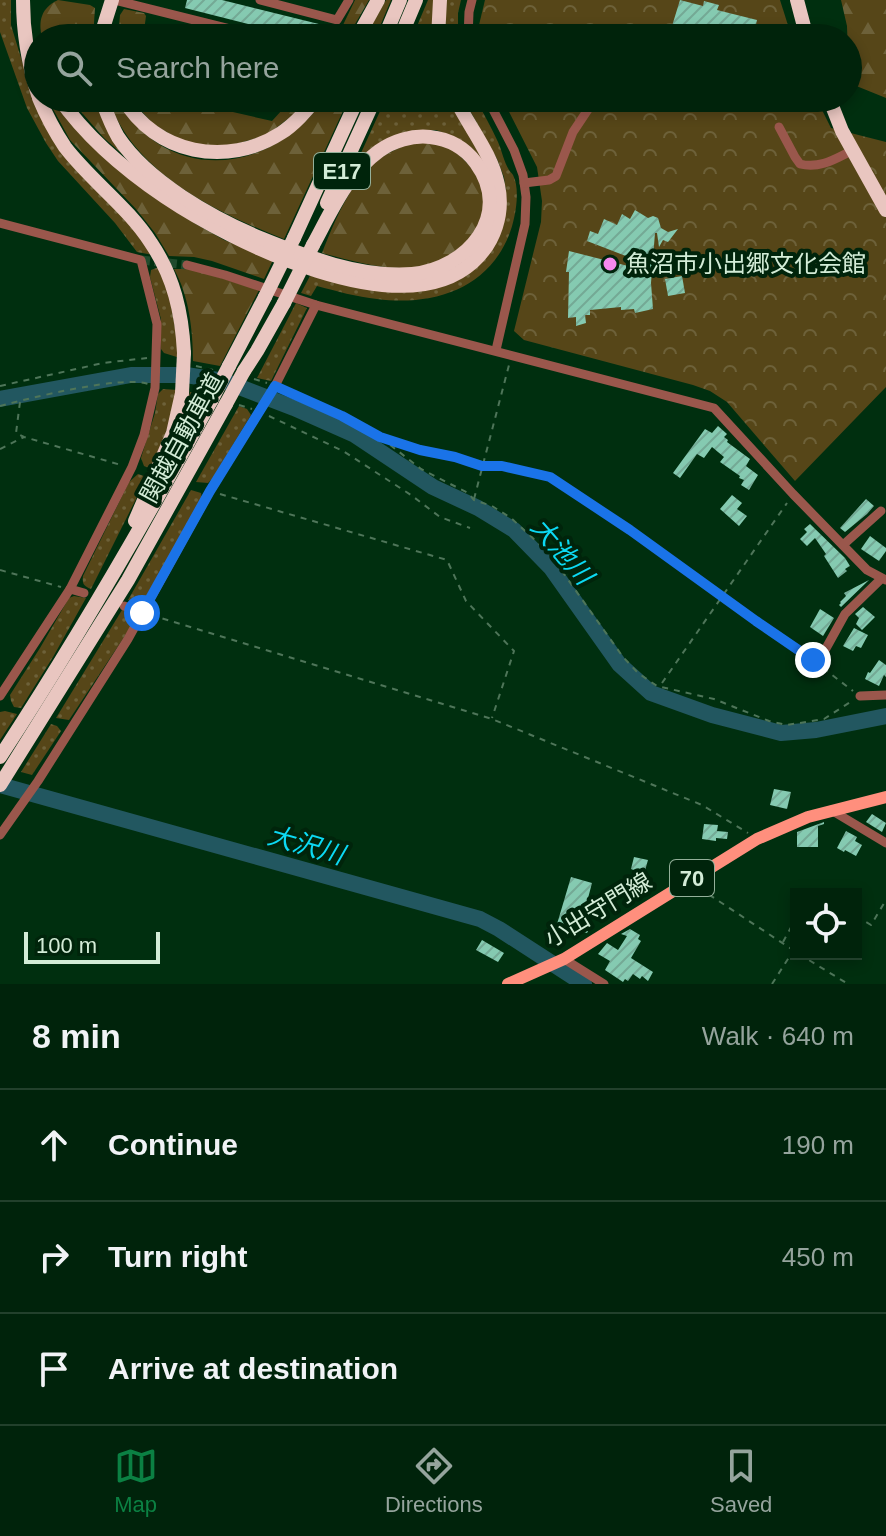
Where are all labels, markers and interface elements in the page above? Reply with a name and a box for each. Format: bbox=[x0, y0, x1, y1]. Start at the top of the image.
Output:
search box bbox=[24, 24, 862, 112]
icon: search bbox=[52, 46, 96, 90]
text: Search here bbox=[116, 51, 279, 84]
road number: E17 bbox=[314, 153, 370, 189]
place label: 魚沼市小出郷文化会館 bbox=[626, 250, 866, 277]
marker: 魚沼市小出郷文化会館 bbox=[601, 255, 619, 273]
street label: 関越自動車道 bbox=[135, 368, 228, 507]
water label: 大池川 bbox=[525, 512, 601, 593]
route start bbox=[124, 595, 160, 631]
route end bbox=[795, 642, 831, 678]
water label: 大沢川 bbox=[264, 820, 351, 871]
road number: 70 bbox=[670, 860, 714, 896]
street label: 小出守門線 bbox=[539, 867, 656, 952]
map controls bbox=[790, 888, 862, 960]
button: locate bbox=[790, 888, 862, 960]
scale bar bbox=[24, 928, 160, 964]
text: 100 m bbox=[36, 933, 97, 958]
text: 8 min bbox=[32, 1017, 121, 1055]
text: Walk · 640 m bbox=[702, 1021, 854, 1051]
icon: ahead bbox=[32, 1123, 76, 1167]
text: Continue bbox=[108, 1128, 238, 1161]
text: 190 m bbox=[782, 1130, 854, 1160]
icon: right bbox=[32, 1235, 76, 1279]
text: Turn right bbox=[108, 1240, 247, 1273]
text: 450 m bbox=[782, 1242, 854, 1272]
icon: arrive bbox=[32, 1347, 76, 1391]
text: Arrive at destination bbox=[108, 1352, 398, 1385]
tab: Map bbox=[114, 1444, 158, 1518]
tab: Directions bbox=[385, 1444, 483, 1518]
tab: Saved bbox=[710, 1444, 772, 1518]

